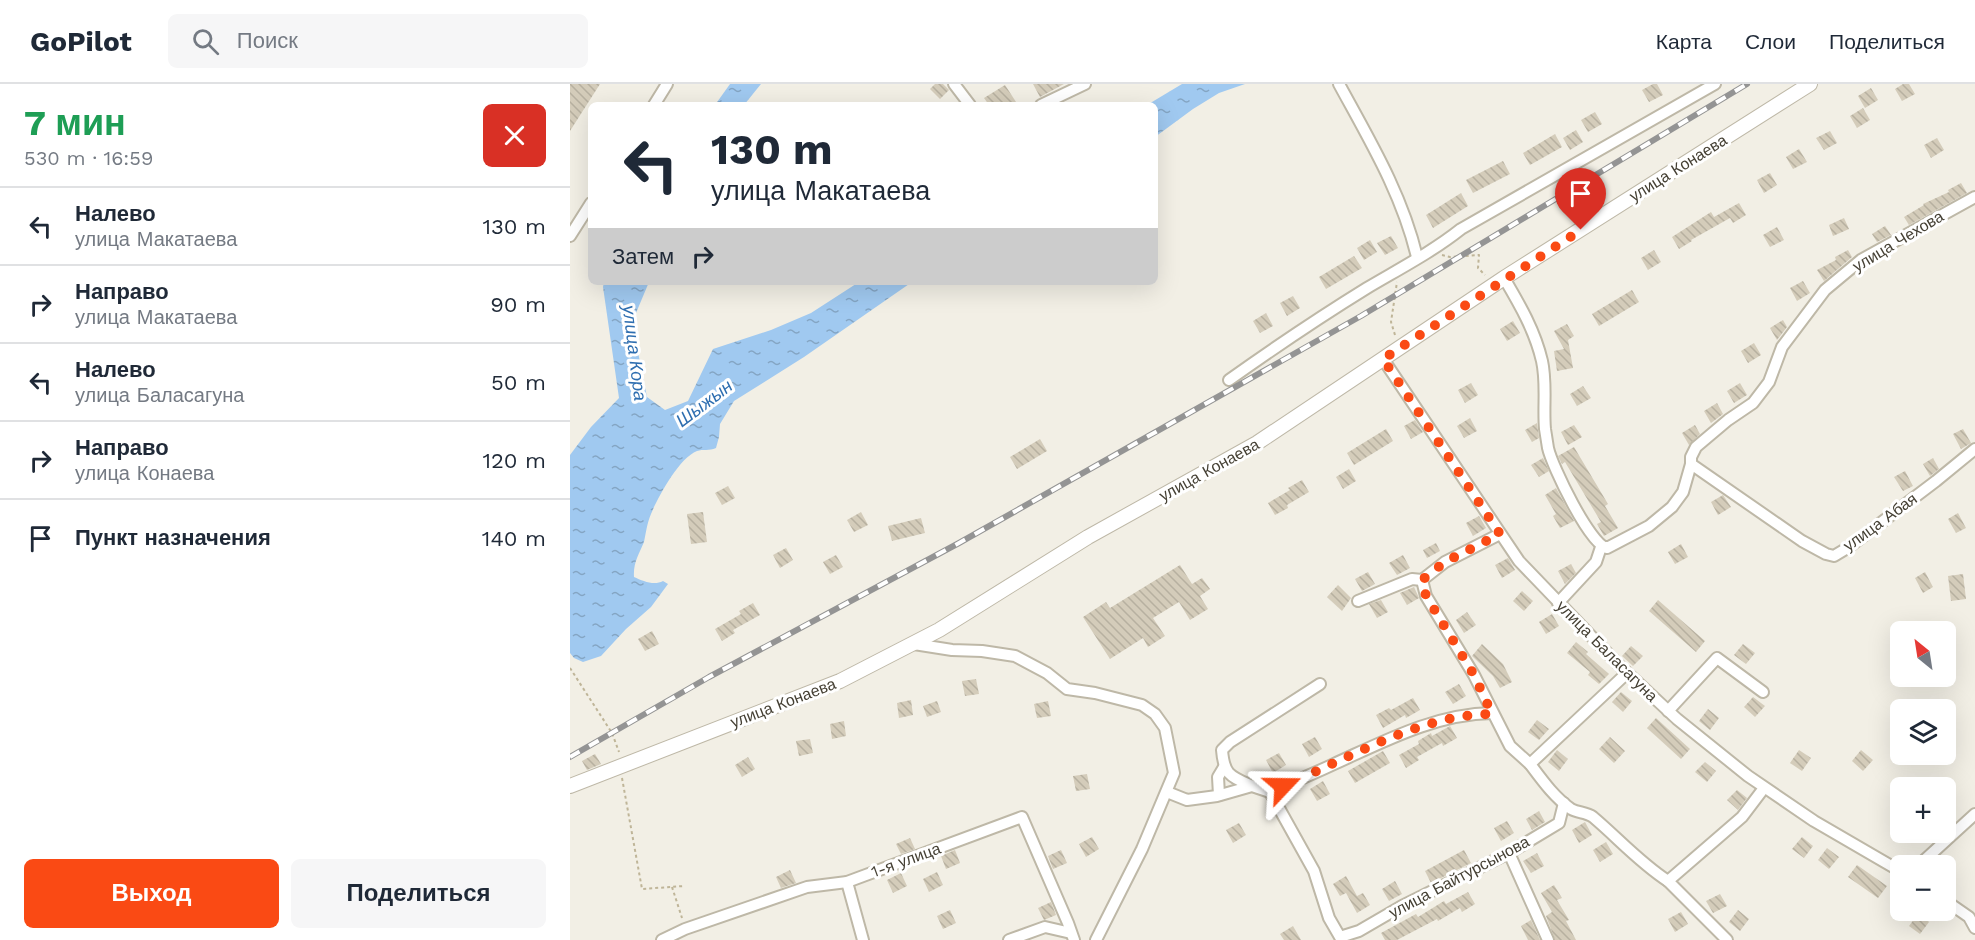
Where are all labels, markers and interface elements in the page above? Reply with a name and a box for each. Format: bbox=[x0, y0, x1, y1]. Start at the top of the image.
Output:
search box bbox=[168, 14, 588, 68]
text: GoPilot bbox=[30, 25, 132, 58]
icon: search bbox=[189, 25, 222, 58]
text: Поиск bbox=[237, 28, 298, 53]
text: Карта bbox=[1656, 29, 1712, 54]
text: Слои bbox=[1745, 29, 1796, 54]
text: Поделиться bbox=[1829, 29, 1945, 54]
text: 7 мин bbox=[24, 102, 126, 144]
button: close bbox=[483, 104, 546, 167]
text: 130 m bbox=[711, 125, 833, 174]
icon: left bbox=[612, 126, 690, 204]
street label: улица Конаева bbox=[1626, 130, 1730, 206]
text: 530 m · 16:59 bbox=[24, 146, 153, 170]
pin bbox=[1555, 168, 1606, 230]
text: улица Макатаева bbox=[711, 175, 930, 207]
icon: arrive bbox=[1564, 177, 1597, 210]
text: Налево bbox=[75, 201, 156, 226]
street label: улица Чехова bbox=[1849, 206, 1947, 276]
icon: left bbox=[24, 210, 57, 243]
text: 130 m bbox=[482, 214, 546, 239]
text: улица Макатаева bbox=[75, 227, 237, 251]
icon: right bbox=[686, 240, 719, 273]
text: Затем bbox=[612, 244, 674, 269]
text: Направо bbox=[75, 279, 169, 304]
icon: right bbox=[24, 288, 57, 321]
text: 90 m bbox=[490, 292, 546, 317]
water label: улица Кора bbox=[618, 302, 651, 402]
text: улица Макатаева bbox=[75, 305, 237, 329]
text: Налево bbox=[75, 357, 156, 382]
icon: left bbox=[24, 366, 57, 399]
text: 50 m bbox=[491, 370, 546, 395]
water label: Шыжын bbox=[672, 375, 736, 431]
text: улица Баласагуна bbox=[75, 383, 244, 407]
text: Направо bbox=[75, 435, 169, 460]
street label: улица Конаева bbox=[1156, 435, 1262, 505]
icon: right bbox=[24, 444, 57, 477]
text: 120 m bbox=[482, 448, 546, 473]
text: улица Конаева bbox=[75, 461, 214, 485]
street label: улица Абая bbox=[1839, 489, 1921, 555]
icon: arrive bbox=[24, 522, 57, 555]
text: Пункт назначения bbox=[75, 525, 271, 550]
text: 140 m bbox=[482, 526, 546, 551]
street label: улица Баласагуна bbox=[1552, 596, 1662, 706]
north arrow bbox=[1890, 621, 1956, 687]
map controls bbox=[1890, 621, 1956, 921]
street label: улица Конаева bbox=[728, 674, 839, 732]
button: layers bbox=[1890, 699, 1956, 765]
position arrow bbox=[1251, 754, 1315, 818]
button: + bbox=[1890, 777, 1956, 843]
street label: улица Байтурсынова bbox=[1385, 832, 1533, 922]
street label: 1-я улица bbox=[869, 839, 943, 881]
button: − bbox=[1890, 855, 1956, 921]
button: Выход bbox=[24, 859, 279, 928]
button: Поделиться bbox=[291, 859, 546, 928]

